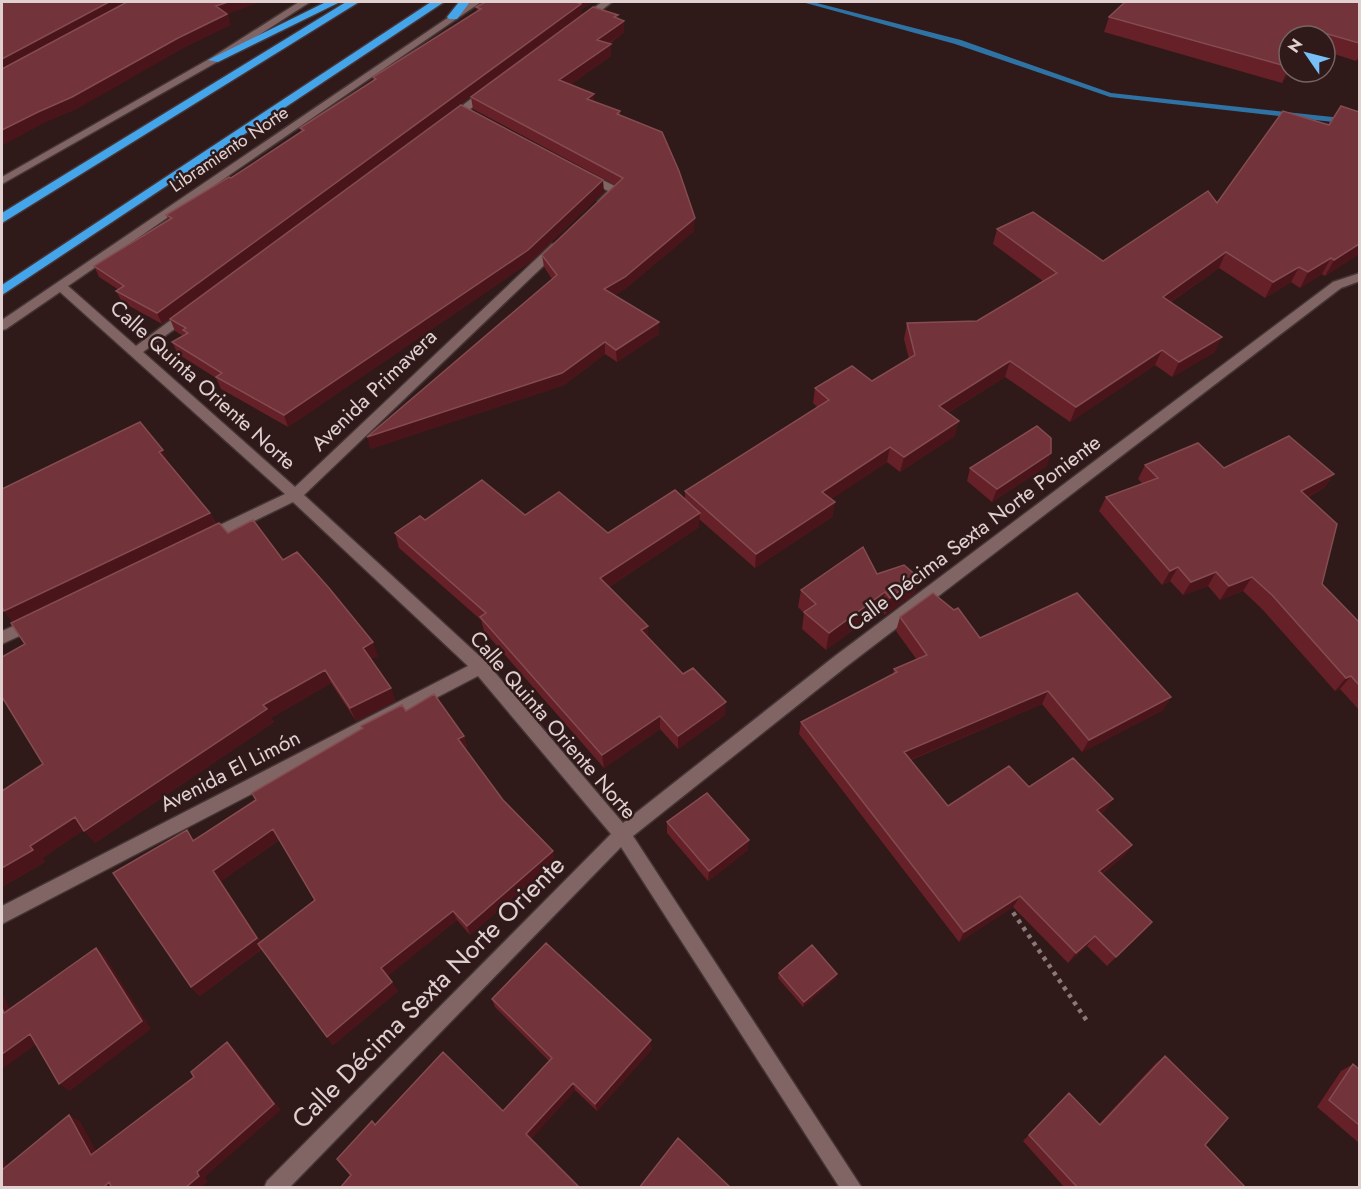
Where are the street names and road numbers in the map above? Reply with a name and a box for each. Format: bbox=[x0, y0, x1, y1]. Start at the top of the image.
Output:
street label: Libramiento Norte bbox=[164, 100, 294, 198]
street label: Calle Quinta Oriente Norte bbox=[103, 293, 303, 477]
street label: Avenida Primavera bbox=[304, 322, 444, 458]
street label: Calle Décima Sexta Norte Poniente bbox=[841, 427, 1107, 638]
street label: Calle Quinta Oriente Norte bbox=[463, 624, 643, 826]
street label: Avenida El Limón bbox=[155, 723, 305, 819]
street label: Calle Décima Sexta Norte Oriente bbox=[283, 847, 573, 1137]

